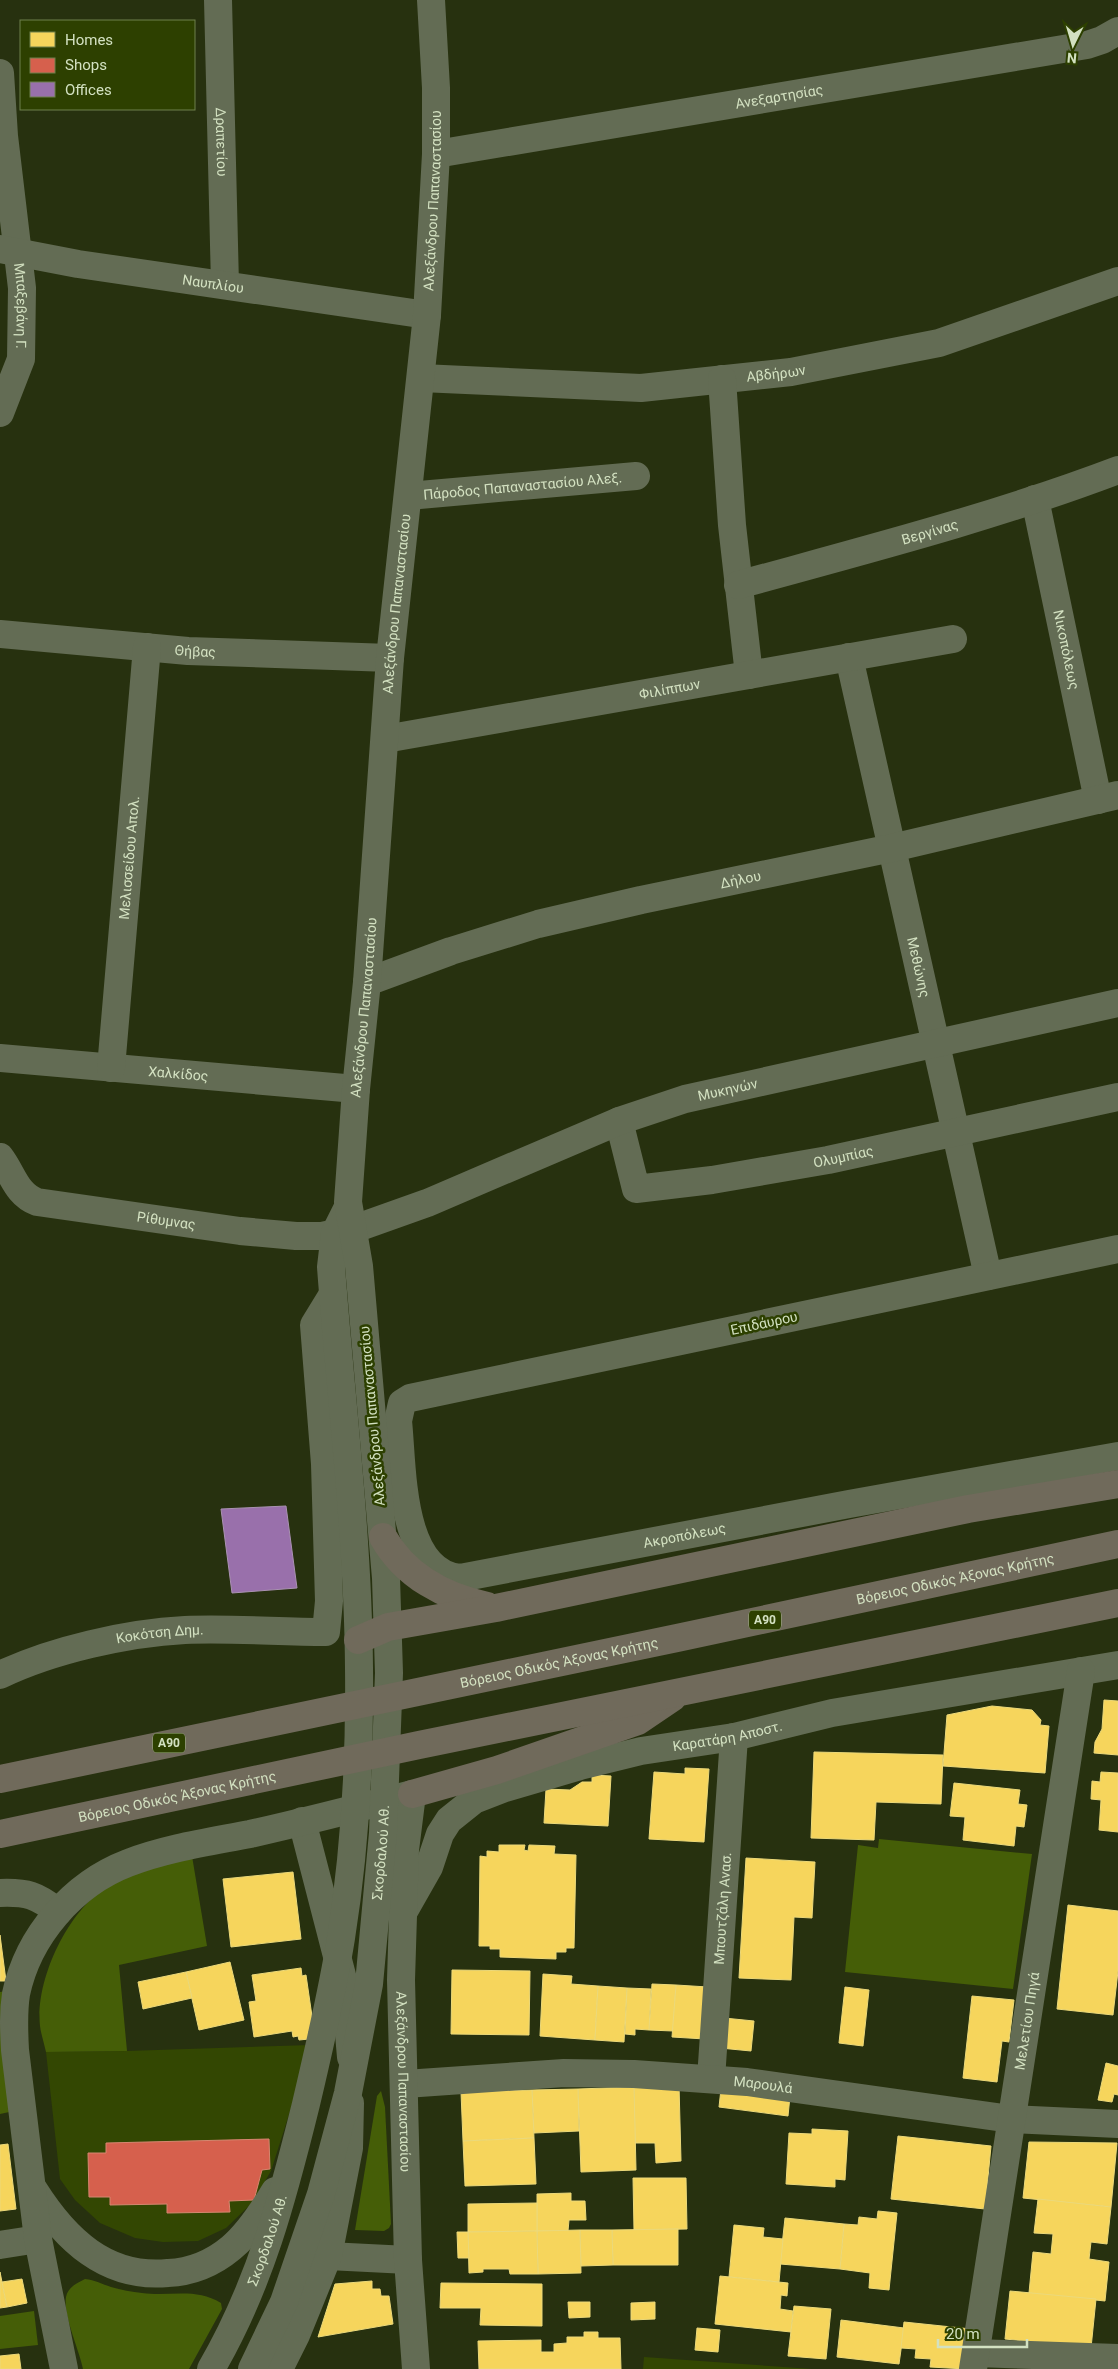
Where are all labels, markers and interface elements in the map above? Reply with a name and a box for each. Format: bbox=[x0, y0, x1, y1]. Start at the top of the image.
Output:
legend bbox=[20, 20, 195, 110]
north arrow bbox=[1048, 20, 1098, 70]
text: Homes bbox=[65, 31, 113, 49]
text: N bbox=[1066, 50, 1077, 66]
text: Shops bbox=[65, 56, 107, 74]
text: Offices bbox=[65, 81, 112, 99]
street label: Ανεξαρτησίας bbox=[734, 81, 824, 112]
street label: Δραπετίου bbox=[213, 107, 230, 177]
street label: Αλεξάνδρου Παπαναστασίου bbox=[420, 110, 444, 291]
street label: Μπαξεβάνη Γ. bbox=[11, 262, 30, 349]
street label: Ναυπλίου bbox=[181, 271, 245, 296]
street label: Αβδήρων bbox=[746, 361, 807, 385]
street label: Πάροδος Παπαναστασίου Αλεξ. bbox=[423, 469, 623, 503]
street label: Αλεξάνδρου Παπαναστασίου bbox=[379, 513, 413, 694]
street label: Βεργίνας bbox=[900, 516, 960, 548]
street label: Νικοπόλεως bbox=[1050, 608, 1083, 691]
street label: Θήβας bbox=[174, 642, 216, 660]
street label: Φιλίππων bbox=[638, 676, 702, 702]
street label: Μελισσείδου Απολ. bbox=[116, 795, 142, 920]
street label: Δήλου bbox=[719, 867, 762, 891]
street label: Αλεξάνδρου Παπαναστασίου bbox=[347, 917, 380, 1098]
street label: Μεθώνης bbox=[904, 935, 933, 999]
street label: Χαλκίδος bbox=[148, 1063, 209, 1084]
street label: Μυκηνών bbox=[696, 1075, 759, 1104]
street label: Ολυμπίας bbox=[812, 1142, 875, 1170]
street label: Ρίθυμνας bbox=[136, 1208, 197, 1233]
street label: Επιδάυρου bbox=[729, 1308, 799, 1338]
street label: Αλεξάνδρου Παπαναστασίου bbox=[356, 1325, 388, 1507]
street label: Ακροπόλεως bbox=[642, 1520, 727, 1551]
street label: Βόρειος Οδικός Άξονας Κρήτης bbox=[855, 1550, 1056, 1608]
road number: Α90 bbox=[749, 1610, 781, 1630]
street label: Κοκότση Δημ. bbox=[115, 1621, 204, 1647]
street label: Βόρειος Οδικός Άξονας Κρήτης bbox=[459, 1634, 659, 1691]
street label: Καρατάρη Αποστ. bbox=[672, 1717, 784, 1754]
road number: Α90 bbox=[153, 1734, 185, 1752]
street label: Βόρειος Οδικός Άξονας Κρήτης bbox=[77, 1768, 277, 1825]
street label: Σκορδαλού Αθ. bbox=[369, 1805, 392, 1901]
street label: Μπουτζάλη Ανασ. bbox=[711, 1852, 734, 1965]
street label: Μελετίου Πηγά bbox=[1011, 1971, 1042, 2071]
street label: Αλεξάνδρου Παπαναστασίου bbox=[393, 1991, 414, 2172]
street label: Μαρουλά bbox=[733, 2073, 794, 2096]
street label: Σκορδαλού Αθ. bbox=[244, 2193, 290, 2288]
scale bar bbox=[938, 2316, 1027, 2348]
text: 20 m bbox=[946, 2325, 980, 2343]

